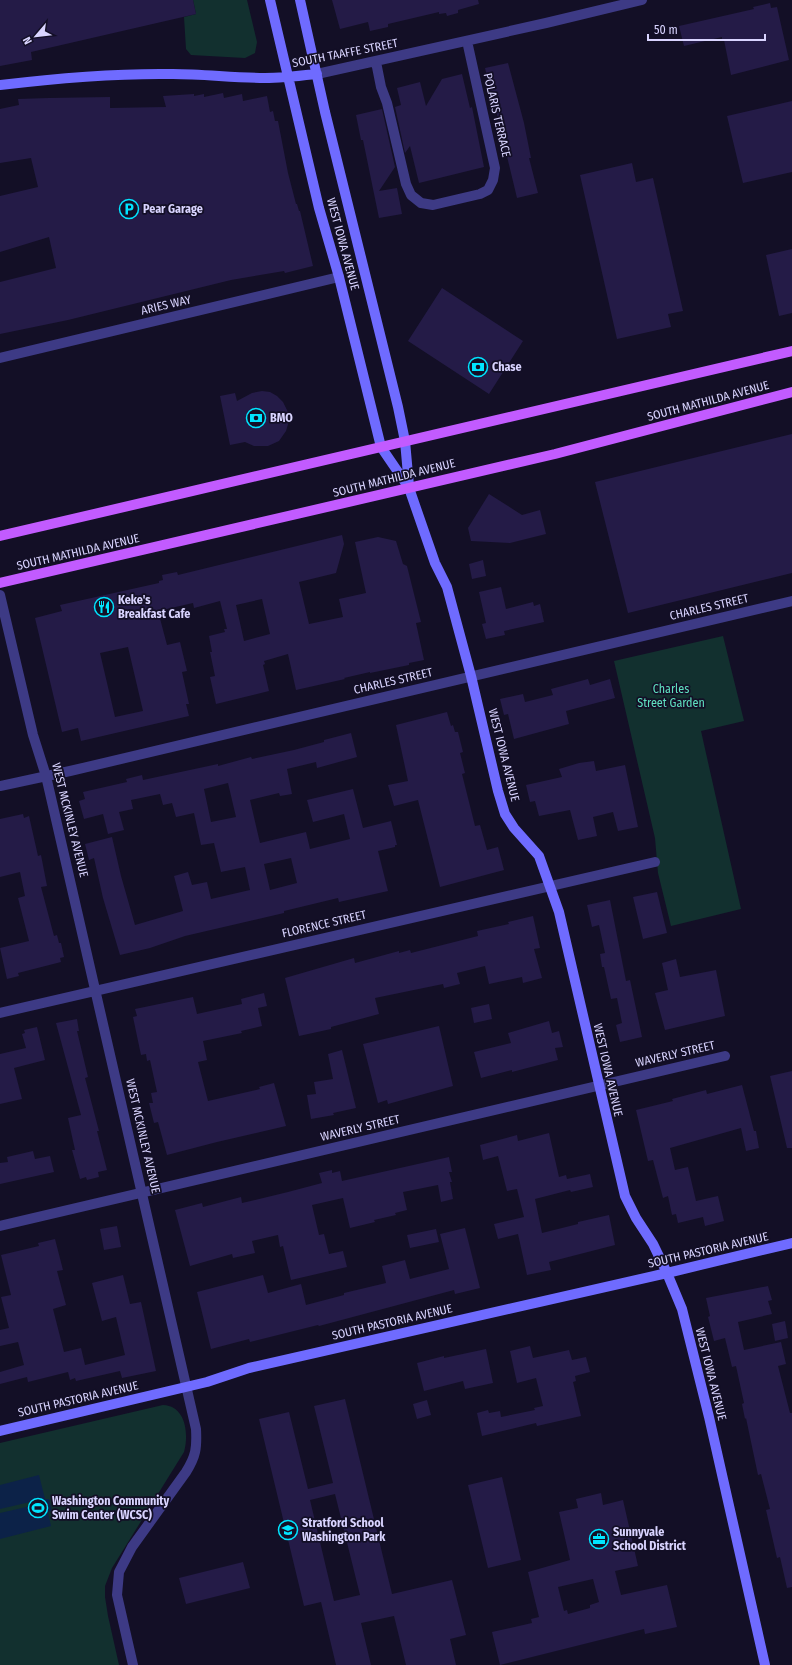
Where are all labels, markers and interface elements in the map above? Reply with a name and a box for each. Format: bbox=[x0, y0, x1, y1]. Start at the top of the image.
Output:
north arrow bbox=[16, 16, 56, 56]
scale bar bbox=[648, 16, 765, 42]
text: 50 m bbox=[654, 23, 678, 37]
text: N bbox=[20, 34, 35, 46]
street label: SOUTH TAAFFE STREET bbox=[291, 36, 399, 70]
street label: POLARIS TERRACE bbox=[480, 71, 514, 159]
street label: WEST IOWA AVENUE bbox=[324, 196, 362, 292]
parking icon: Pear Garage bbox=[118, 198, 140, 220]
place label: Pear Garage bbox=[143, 202, 203, 216]
street label: ARIES WAY bbox=[140, 292, 192, 318]
bank icon: Chase bbox=[467, 356, 489, 378]
place label: Chase bbox=[492, 360, 522, 374]
street label: SOUTH MATHILDA AVENUE bbox=[646, 378, 771, 424]
bank icon: BMO bbox=[245, 407, 267, 429]
place label: BMO bbox=[270, 411, 293, 425]
street label: SOUTH MATHILDA AVENUE bbox=[331, 456, 457, 500]
street label: SOUTH MATHILDA AVENUE bbox=[15, 531, 141, 573]
street label: CHARLES STREET bbox=[668, 591, 750, 623]
place label: Keke's Breakfast Cafe bbox=[118, 593, 190, 621]
restaurant icon: Keke's Breakfast Cafe bbox=[93, 596, 115, 618]
street label: CHARLES STREET bbox=[352, 665, 434, 697]
park label: Charles Street Garden bbox=[637, 682, 705, 710]
street label: WEST IOWA AVENUE bbox=[486, 707, 522, 803]
street label: WEST MCKINLEY AVENUE bbox=[49, 761, 91, 879]
street label: FLORENCE STREET bbox=[280, 907, 368, 941]
street label: WEST IOWA AVENUE bbox=[590, 1022, 626, 1118]
street label: WAVERLY STREET bbox=[634, 1038, 716, 1070]
street label: WEST MCKINLEY AVENUE bbox=[123, 1077, 163, 1195]
street label: WAVERLY STREET bbox=[319, 1112, 401, 1144]
street label: SOUTH PASTORIA AVENUE bbox=[646, 1229, 770, 1271]
street label: SOUTH PASTORIA AVENUE bbox=[330, 1301, 454, 1343]
street label: WEST IOWA AVENUE bbox=[693, 1326, 729, 1422]
street label: SOUTH PASTORIA AVENUE bbox=[16, 1378, 140, 1420]
place label: Washington Community Swim Center (WCSC) bbox=[52, 1494, 169, 1522]
sports icon: Washington Community Swim Center (WCSC) bbox=[27, 1497, 49, 1519]
place label: Stratford School Washington Park bbox=[302, 1516, 386, 1544]
school or university icon: Stratford School Washington Park bbox=[277, 1519, 299, 1541]
place label: Sunnyvale School District bbox=[613, 1525, 687, 1553]
office icon: Sunnyvale School District bbox=[588, 1528, 610, 1550]

